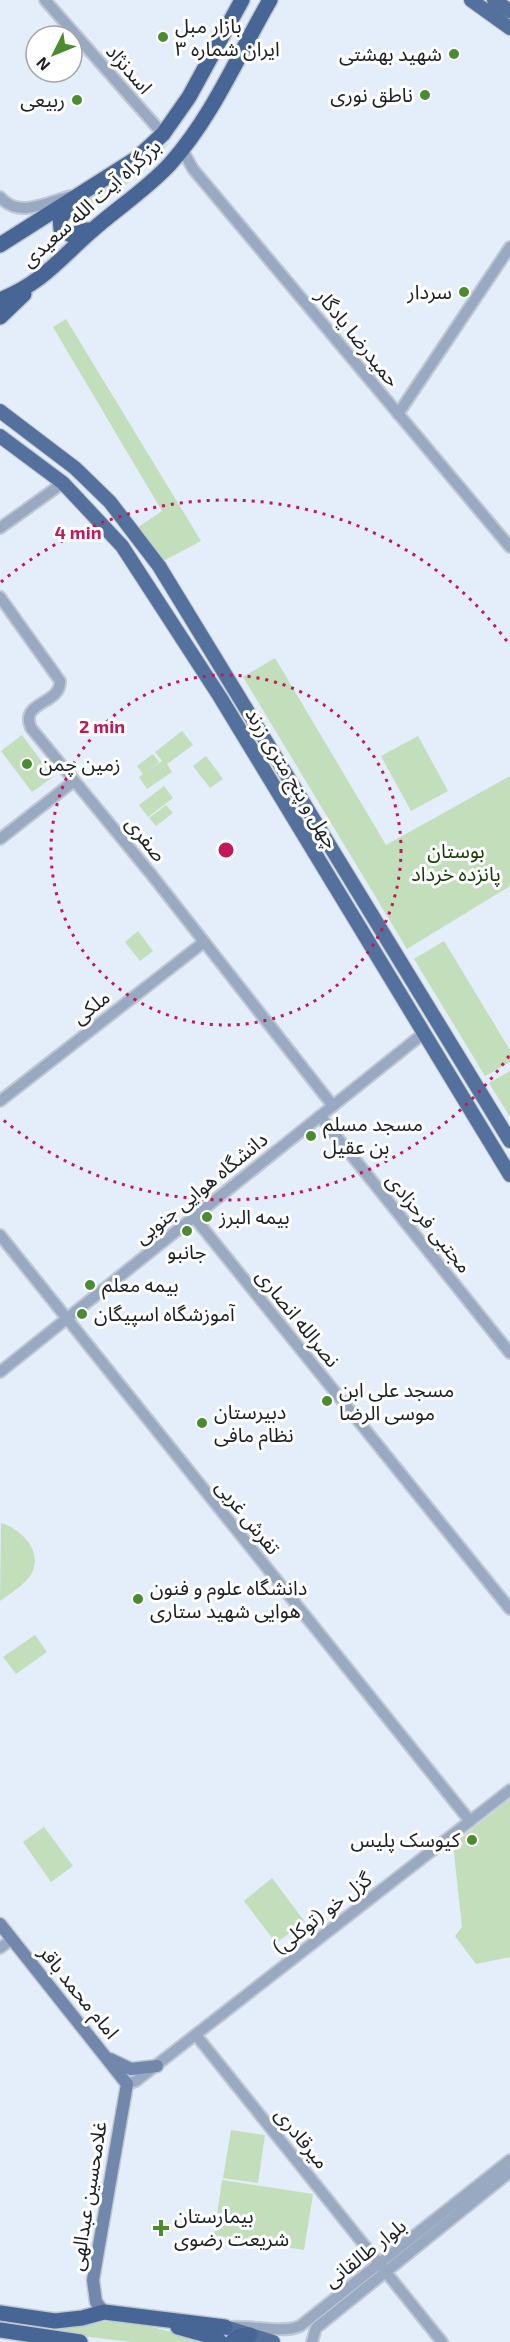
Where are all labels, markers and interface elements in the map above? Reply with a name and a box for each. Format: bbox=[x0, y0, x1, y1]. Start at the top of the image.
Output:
place label: بازار مبل ایران شماره ۳ bbox=[175, 13, 280, 61]
north arrow bbox=[24, 24, 84, 84]
marker: بازار مبل ایران شماره ۳ bbox=[156, 30, 170, 44]
street label: اسدنژاد bbox=[101, 39, 158, 99]
place label: شهید بهشتی bbox=[339, 41, 442, 66]
marker: شهید بهشتی bbox=[447, 47, 461, 61]
text: N bbox=[32, 54, 54, 75]
place label: ناطق نوری bbox=[330, 82, 413, 108]
place label: ربیعی bbox=[20, 87, 65, 112]
marker: ناطق نوری bbox=[418, 88, 432, 102]
marker: ربیعی bbox=[70, 93, 84, 107]
street label: بزرگراه آیت الله سعیدی bbox=[16, 133, 166, 272]
place label: سردار bbox=[406, 279, 452, 304]
street label: حمیدرضا یادگار bbox=[311, 283, 406, 392]
marker: سردار bbox=[457, 285, 471, 299]
text: 4 min bbox=[55, 521, 102, 543]
street label: چهل و پنج متری زرند bbox=[238, 703, 344, 854]
text: 2 min bbox=[79, 715, 125, 737]
place label: زمین چمن bbox=[39, 751, 121, 777]
marker: زمین چمن bbox=[20, 757, 34, 771]
street label: صفری bbox=[121, 811, 172, 866]
park label: بوستان پانزده خرداد bbox=[411, 838, 501, 887]
centre of rings bbox=[216, 840, 236, 860]
street label: ملکی bbox=[67, 984, 115, 1029]
place label: مسجد مسلم بن عقیل bbox=[323, 1111, 423, 1159]
street label: دانشگاه هوایی جنوبی bbox=[129, 1126, 272, 1249]
marker: مسجد مسلم بن عقیل bbox=[304, 1129, 318, 1143]
street label: مجتبی فرحزادی bbox=[381, 1168, 477, 1278]
place label: بیمه البرز bbox=[218, 1204, 290, 1229]
marker: بیمه البرز bbox=[200, 1210, 214, 1224]
marker: جانبو bbox=[180, 1224, 194, 1238]
place label: جانبو bbox=[167, 1239, 207, 1264]
street label: نصرالله انصاری bbox=[251, 1263, 346, 1372]
place label: بیمه معلم bbox=[102, 1272, 179, 1300]
marker: بیمه معلم bbox=[83, 1278, 97, 1292]
place label: آموزشگاه اسپیگان bbox=[94, 1301, 236, 1327]
marker: آموزشگاه اسپیگان bbox=[75, 1307, 89, 1321]
place label: مسجد علی ابن موسی الرضا bbox=[339, 1377, 454, 1425]
marker: مسجد علی ابن موسی الرضا bbox=[320, 1394, 334, 1408]
place label: دبیرستان نظام مافی bbox=[214, 1399, 294, 1450]
marker: دبیرستان نظام مافی bbox=[195, 1416, 209, 1430]
street label: تفرش غربی bbox=[211, 1474, 286, 1559]
place label: دانشگاه علوم و فنون هوایی شهید ستاری bbox=[150, 1575, 307, 1623]
marker: دانشگاه علوم و فنون هوایی شهید ستاری bbox=[131, 1592, 145, 1606]
place label: کیوسک پلیس bbox=[350, 1827, 461, 1853]
marker: کیوسک پلیس bbox=[465, 1833, 479, 1847]
street label: گزل خو (توکلی) bbox=[267, 1866, 377, 1959]
street label: امام محمد باقر bbox=[31, 1939, 125, 2045]
street label: میرقادری bbox=[270, 2102, 335, 2174]
street label: غلامحسین عبدالهی bbox=[63, 2119, 112, 2273]
place label: بیمارستان شریعت رضوی bbox=[174, 2203, 289, 2251]
street label: بلوار طالقانی bbox=[318, 2213, 411, 2293]
marker: بیمارستان شریعت رضوی bbox=[152, 2219, 170, 2237]

